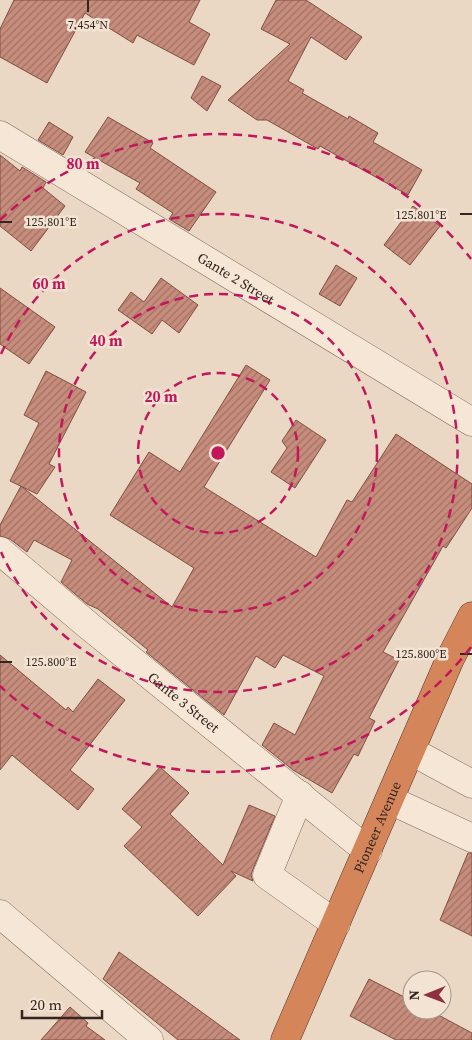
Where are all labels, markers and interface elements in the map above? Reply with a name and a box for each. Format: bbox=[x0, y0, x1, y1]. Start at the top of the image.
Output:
text: 7.454°N bbox=[68, 17, 108, 33]
text: 80 m bbox=[66, 153, 100, 174]
text: 125.801°E bbox=[396, 207, 446, 223]
text: 125.801°E bbox=[26, 214, 76, 230]
street label: Gante 2 Street bbox=[194, 247, 278, 310]
text: 60 m bbox=[32, 273, 66, 294]
text: 40 m bbox=[89, 330, 123, 351]
text: 20 m bbox=[144, 386, 178, 407]
centre of rings bbox=[209, 444, 227, 462]
text: 125.800°E bbox=[396, 646, 446, 662]
text: 125.800°E bbox=[26, 654, 76, 670]
street label: Gante 3 Street bbox=[144, 667, 224, 738]
street label: Pioneer Avenue bbox=[349, 778, 406, 876]
north arrow bbox=[402, 970, 452, 1020]
scale bar bbox=[22, 988, 102, 1020]
text: N bbox=[404, 990, 424, 1001]
text: 20 m bbox=[30, 994, 62, 1015]

